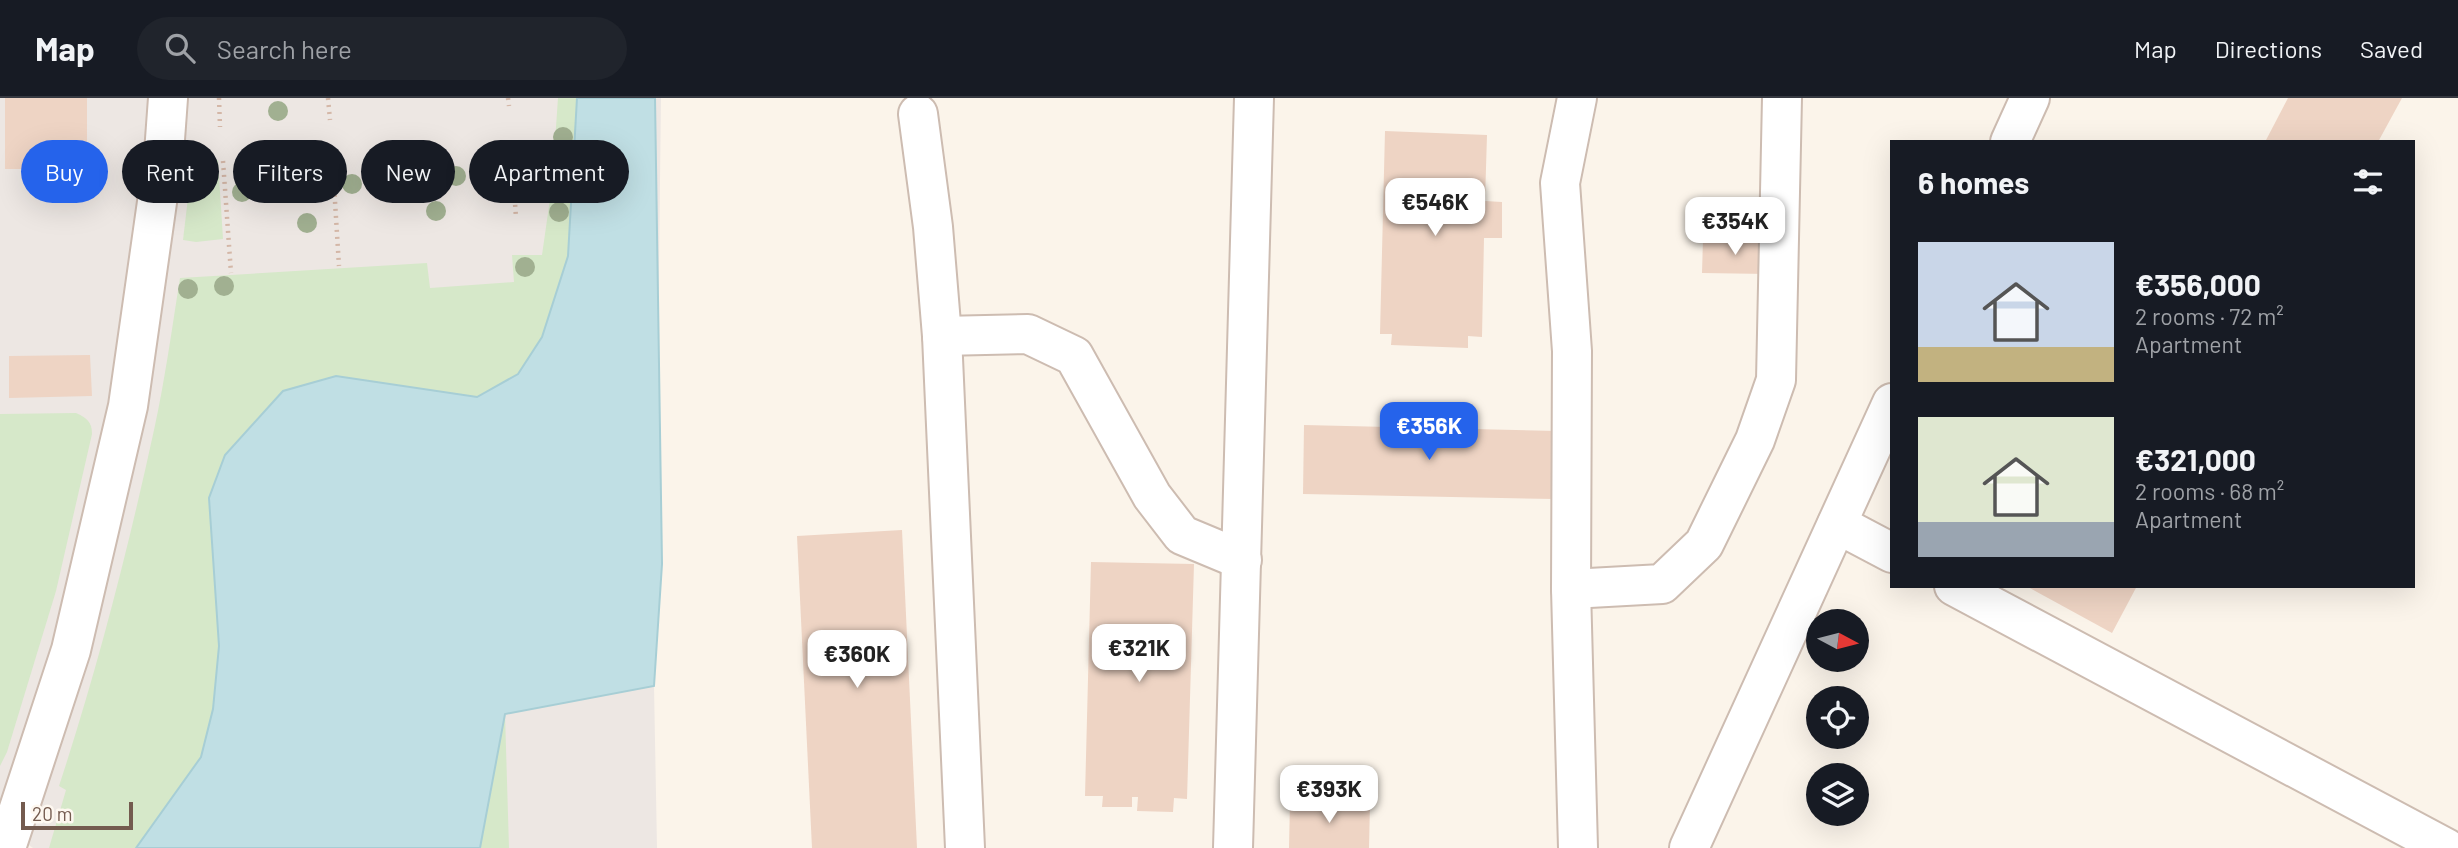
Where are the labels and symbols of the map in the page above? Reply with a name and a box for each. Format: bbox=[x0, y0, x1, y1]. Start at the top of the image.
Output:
pin: €546K bbox=[1386, 178, 1484, 238]
pin: €354K bbox=[1686, 198, 1784, 257]
pin: €356K bbox=[1380, 402, 1478, 462]
north arrow bbox=[1806, 609, 1869, 672]
pin: €321K bbox=[1090, 624, 1188, 684]
pin: €360K bbox=[808, 630, 906, 690]
pin: €393K bbox=[1280, 766, 1378, 825]
scale bar bbox=[21, 799, 133, 831]

